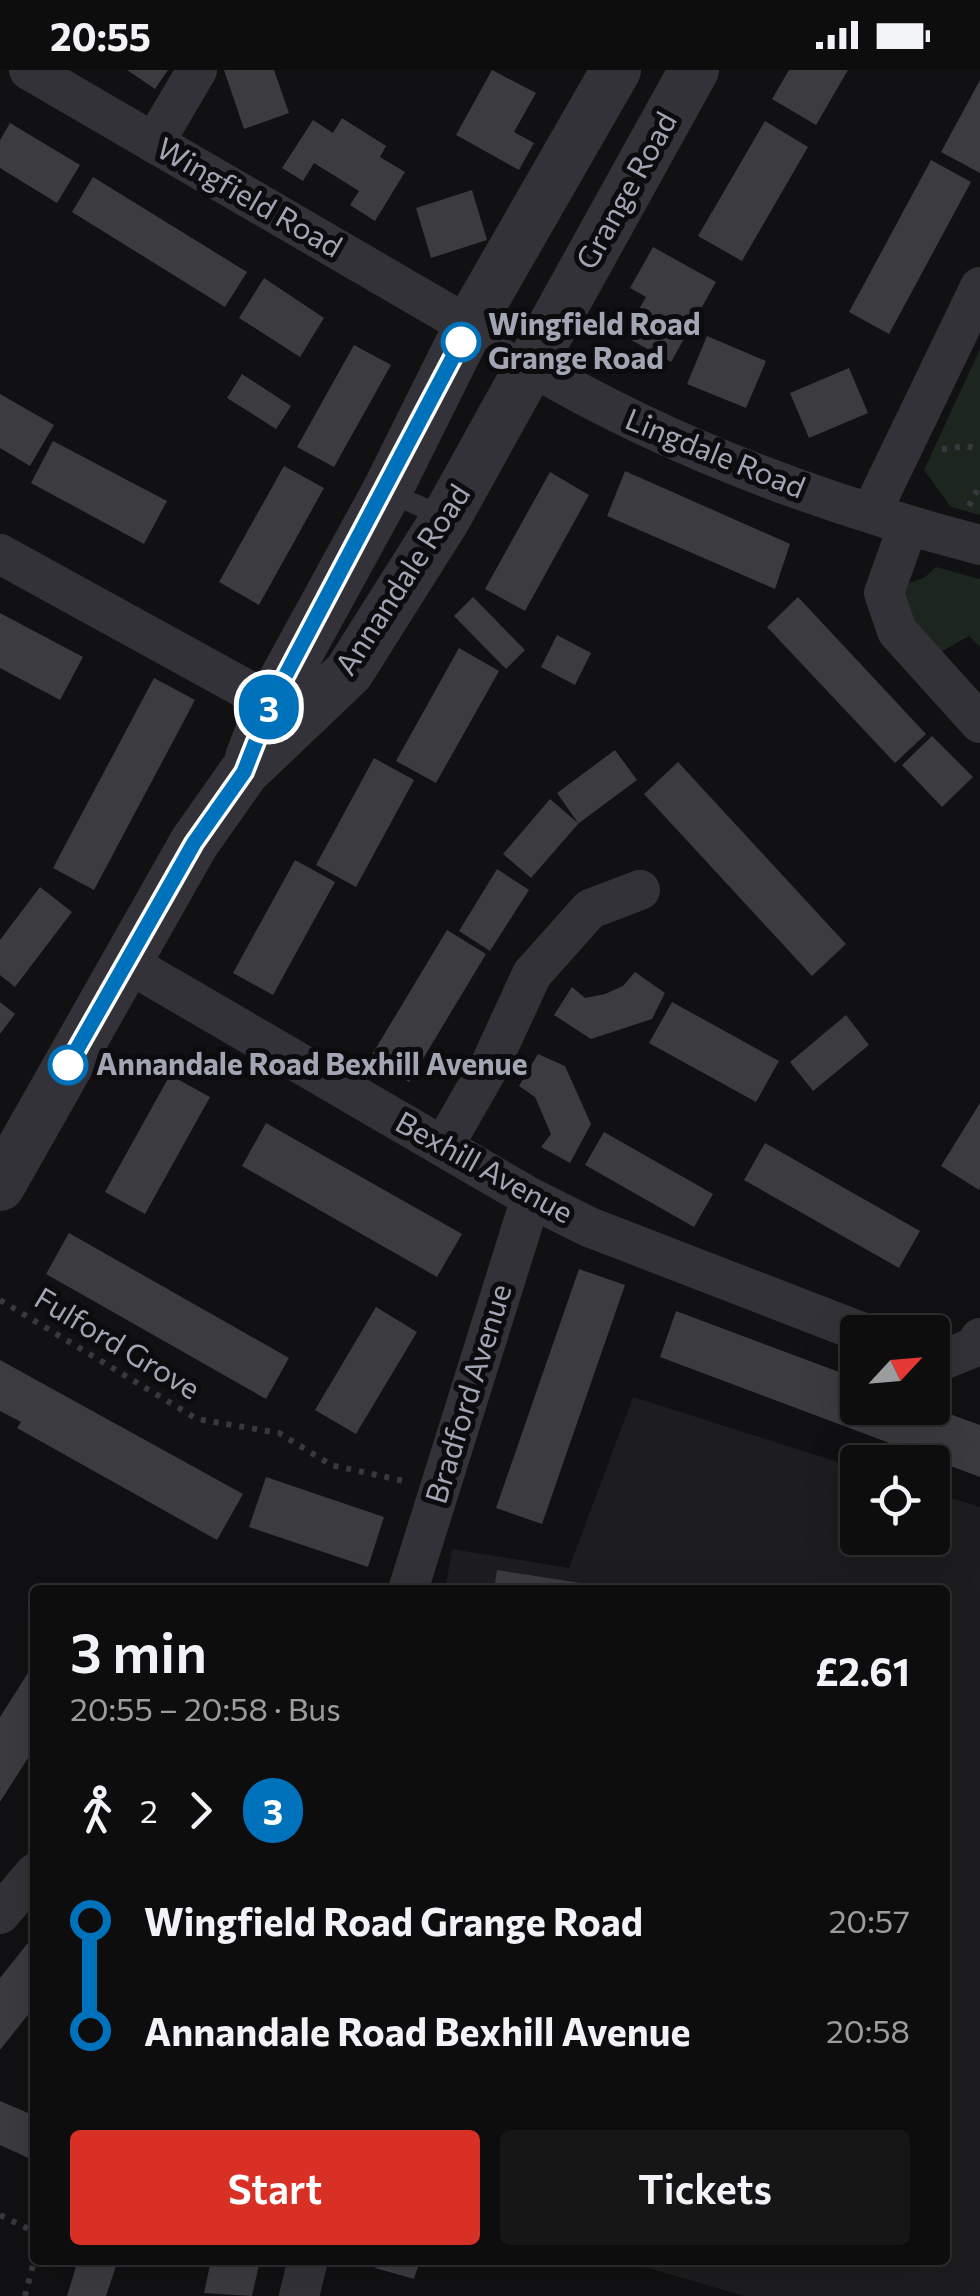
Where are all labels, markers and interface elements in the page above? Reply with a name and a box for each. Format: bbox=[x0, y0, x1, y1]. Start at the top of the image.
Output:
text: 20:55 bbox=[50, 12, 151, 59]
street label: Grange Road bbox=[566, 105, 683, 275]
street label: Wingfield Road bbox=[151, 128, 350, 264]
place label: Wingfield Road Grange Road bbox=[488, 304, 700, 375]
marker: Wingfield Road Grange Road bbox=[442, 323, 480, 361]
street label: Lingdale Road bbox=[621, 399, 811, 504]
street label: Annandale Road bbox=[325, 476, 476, 681]
line badge: 3 bbox=[236, 674, 302, 740]
text: 3 bbox=[259, 686, 279, 729]
place label: Annandale Road Bexhill Avenue bbox=[96, 1044, 527, 1081]
marker: Annandale Road Bexhill Avenue bbox=[49, 1046, 87, 1084]
street label: Bexhill Avenue bbox=[390, 1102, 580, 1230]
street label: Fulford Grove bbox=[29, 1278, 208, 1406]
street label: Bradford Avenue bbox=[416, 1279, 518, 1508]
north arrow bbox=[840, 1315, 950, 1425]
map controls bbox=[840, 1315, 950, 1555]
button: locate bbox=[840, 1445, 950, 1555]
text: 3 min bbox=[70, 1617, 207, 1684]
text: £2.61 bbox=[815, 1647, 910, 1694]
text: 20:55 – 20:58 · Bus bbox=[70, 1688, 341, 1728]
icon: walk bbox=[70, 1783, 125, 1838]
icon: forward bbox=[173, 1783, 228, 1838]
text: 3 bbox=[263, 1789, 283, 1832]
text: 2 bbox=[140, 1790, 158, 1830]
text: Wingfield Road Grange Road bbox=[144, 1897, 643, 1944]
text: 20:57 bbox=[829, 1900, 910, 1940]
text: Annandale Road Bexhill Avenue bbox=[144, 2007, 691, 2054]
text: 20:58 bbox=[826, 2010, 910, 2050]
button: Start bbox=[70, 2130, 480, 2245]
button: Tickets bbox=[500, 2130, 910, 2245]

